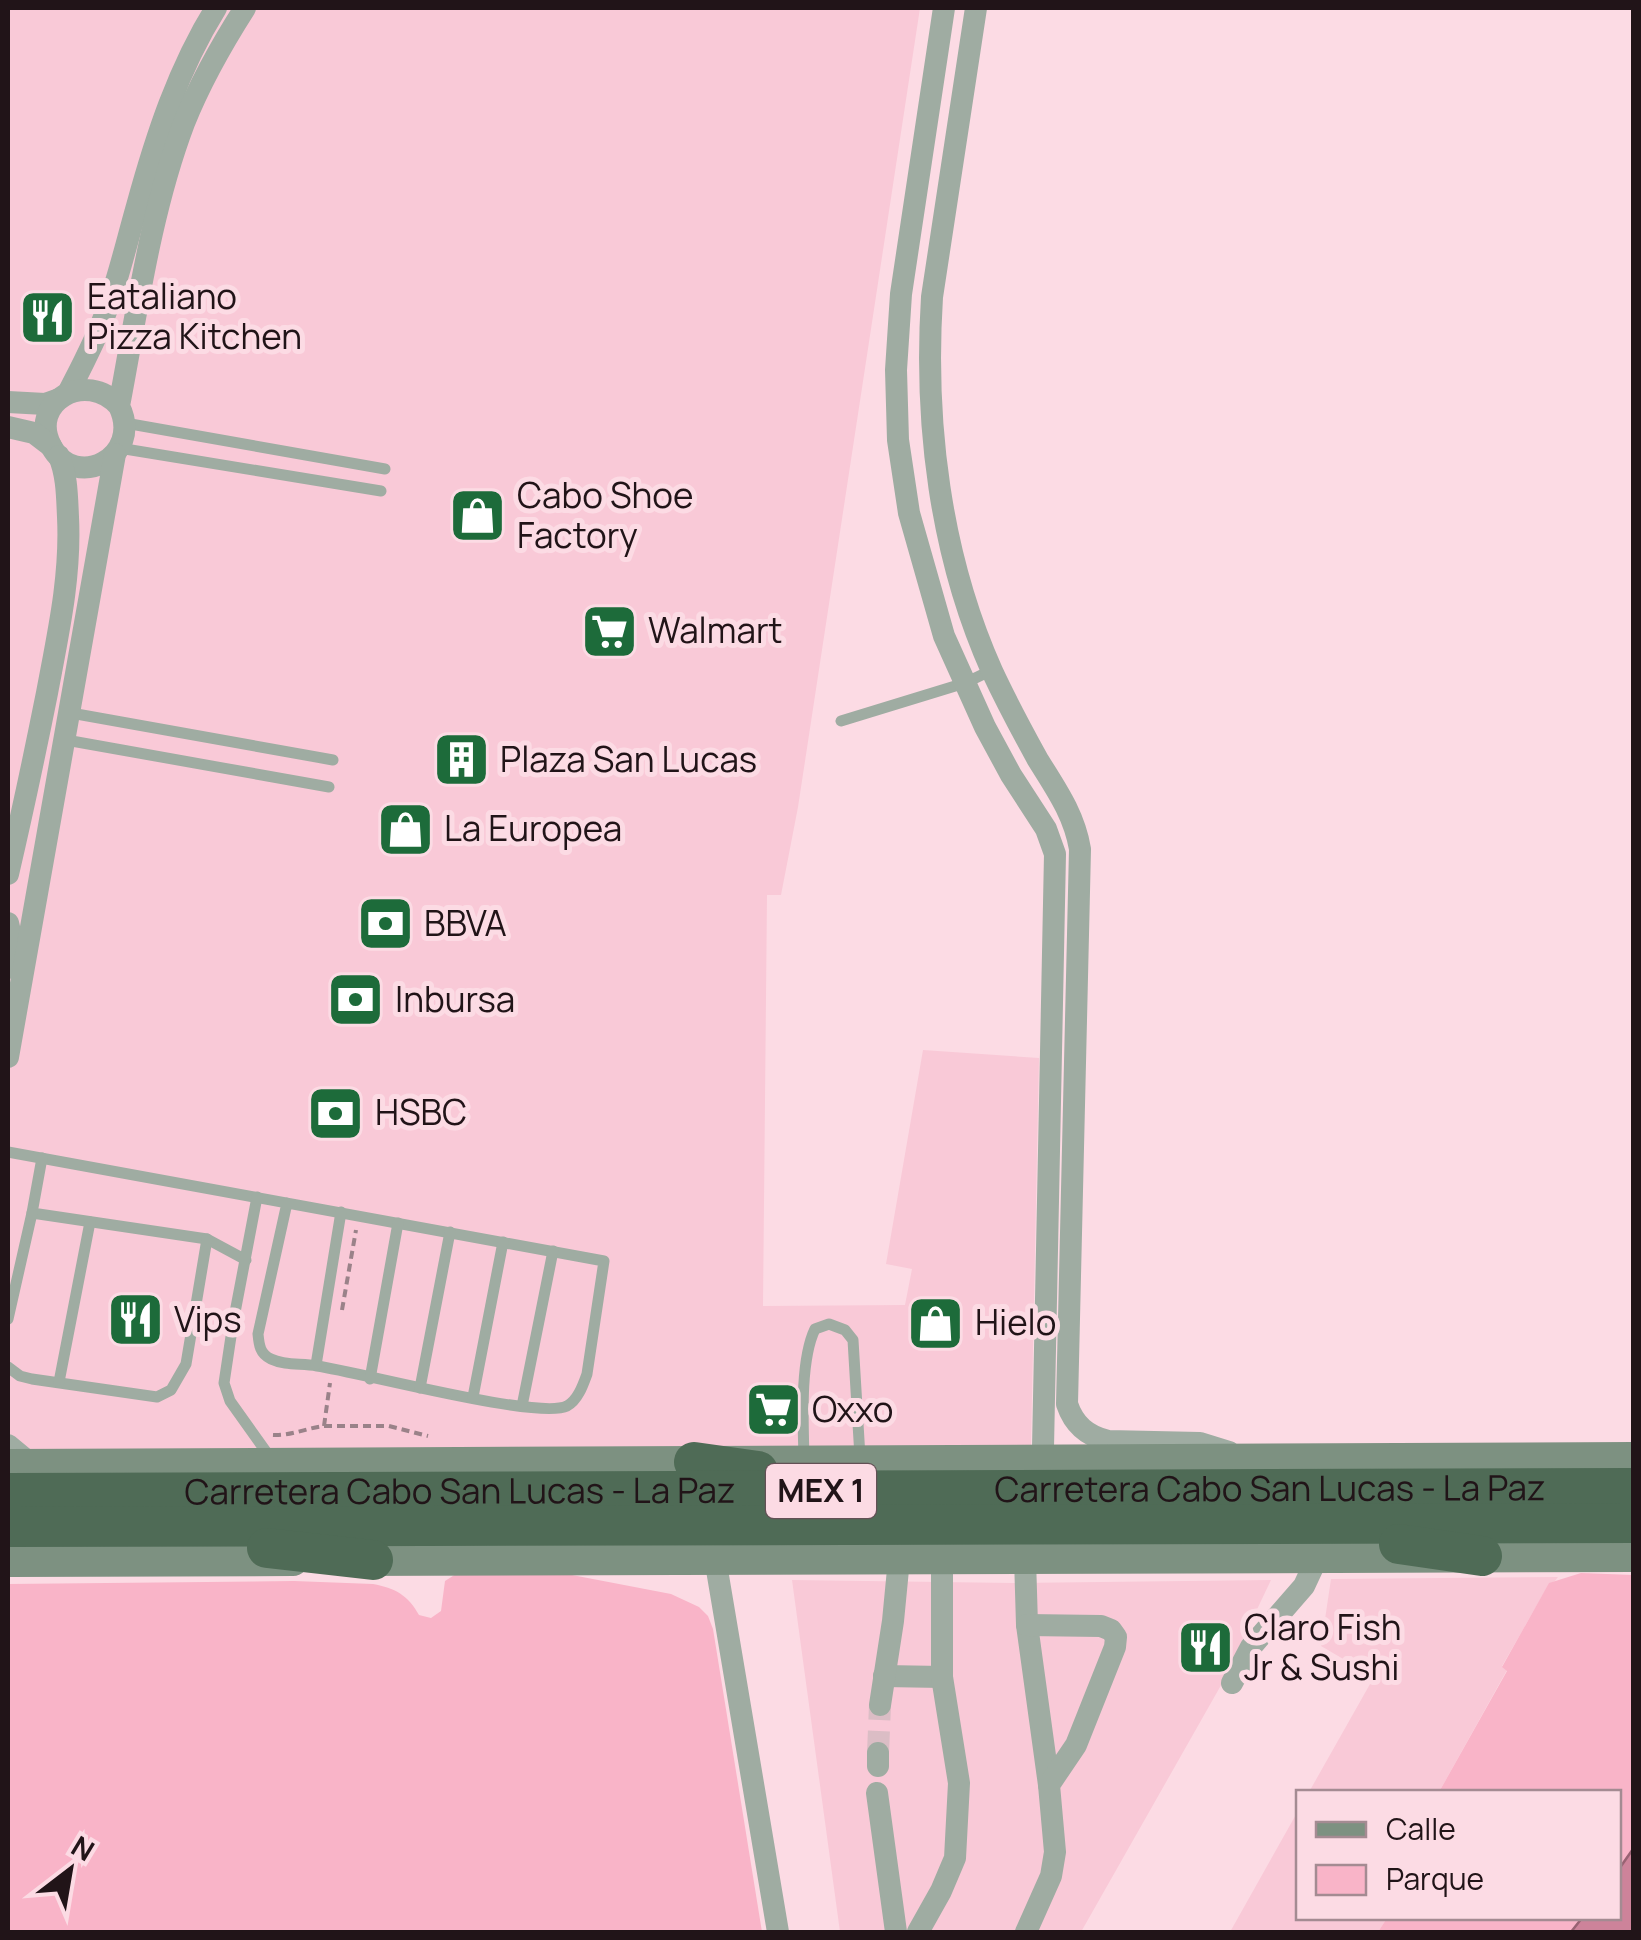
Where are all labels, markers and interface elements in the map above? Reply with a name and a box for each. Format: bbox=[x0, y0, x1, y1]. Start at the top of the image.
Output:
place label: Eataliano Pizza Kitchen bbox=[87, 272, 302, 360]
restaurant icon: Eataliano Pizza Kitchen bbox=[18, 287, 78, 347]
place label: Cabo Shoe Factory bbox=[517, 471, 693, 559]
shop icon: Cabo Shoe Factory bbox=[448, 486, 508, 546]
supermarket icon: Walmart bbox=[579, 601, 639, 661]
place label: Walmart bbox=[648, 606, 783, 654]
building icon: Plaza San Lucas bbox=[431, 730, 491, 790]
place label: Plaza San Lucas bbox=[500, 735, 757, 783]
shop icon: La Europea bbox=[375, 799, 435, 859]
place label: La Europea bbox=[444, 804, 622, 852]
bank icon: BBVA bbox=[355, 894, 415, 954]
place label: BBVA bbox=[424, 899, 507, 947]
bank icon: Inbursa bbox=[326, 970, 386, 1030]
place label: Inbursa bbox=[395, 975, 515, 1023]
bank icon: HSBC bbox=[306, 1083, 366, 1143]
place label: HSBC bbox=[375, 1088, 467, 1136]
restaurant icon: Vips bbox=[105, 1290, 165, 1350]
shop icon: Hielo bbox=[906, 1293, 966, 1353]
place label: Vips bbox=[174, 1295, 242, 1343]
place label: Hielo bbox=[975, 1298, 1056, 1346]
supermarket icon: Oxxo bbox=[743, 1380, 803, 1440]
place label: Oxxo bbox=[812, 1385, 894, 1433]
street label: Carretera Cabo San Lucas - La Paz bbox=[994, 1463, 1546, 1513]
road number: MEX 1 bbox=[766, 1464, 876, 1518]
street label: Carretera Cabo San Lucas - La Paz bbox=[184, 1466, 736, 1515]
place label: Claro Fish Jr & Sushi bbox=[1244, 1603, 1402, 1691]
restaurant icon: Claro Fish Jr & Sushi bbox=[1175, 1618, 1235, 1678]
legend bbox=[1296, 1790, 1621, 1920]
text: Calle bbox=[1386, 1808, 1456, 1849]
north arrow bbox=[20, 1820, 120, 1920]
text: N bbox=[65, 1826, 102, 1869]
text: Parque bbox=[1386, 1858, 1484, 1899]

